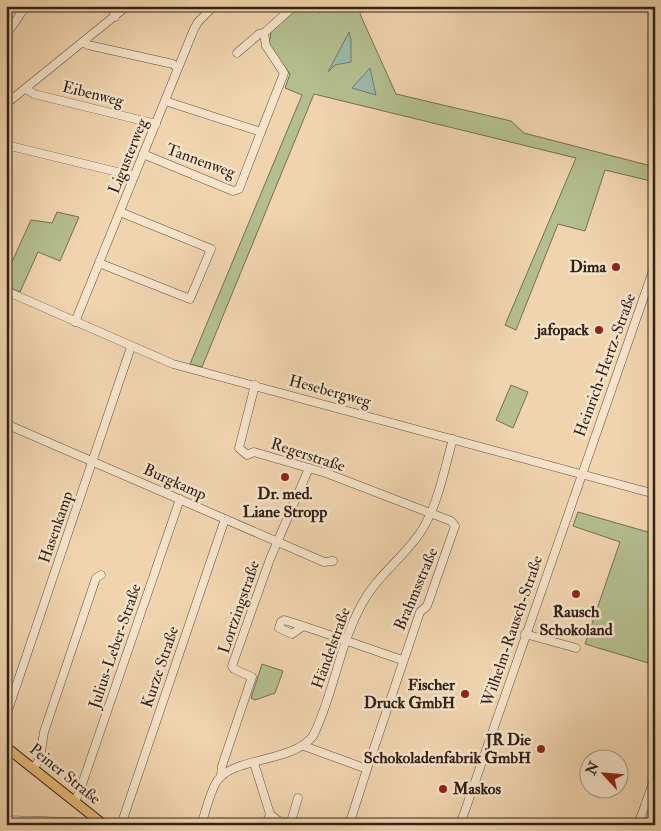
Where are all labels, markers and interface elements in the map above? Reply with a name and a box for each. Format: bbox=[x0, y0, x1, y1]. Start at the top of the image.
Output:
street label: Eibenweg bbox=[60, 77, 127, 112]
street label: Ligusterweg bbox=[104, 114, 153, 197]
street label: Tannenweg bbox=[164, 139, 239, 183]
place label: Dima bbox=[570, 257, 606, 277]
marker: Dima bbox=[610, 261, 622, 273]
street label: Heinrich-Hertz-Straße bbox=[570, 290, 640, 439]
place label: jafopack bbox=[534, 320, 589, 341]
marker: jafopack bbox=[593, 324, 605, 336]
street label: Hesebergweg bbox=[287, 370, 374, 412]
street label: Regerstraße bbox=[268, 434, 348, 477]
street label: Burgkamp bbox=[140, 459, 210, 506]
marker: Dr. med. Liane Stropp bbox=[279, 471, 291, 483]
place label: Dr. med. Liane Stropp bbox=[243, 484, 327, 523]
street label: Hasenkamp bbox=[34, 488, 79, 566]
street label: Brahmsstraße bbox=[390, 544, 442, 633]
street label: Wilhelm-Rausch-Straße bbox=[476, 553, 547, 710]
street label: Lortzingstraße bbox=[214, 558, 264, 656]
street label: Julius-Leber-Straße bbox=[84, 581, 147, 712]
marker: Rausch Schokoland bbox=[570, 588, 582, 600]
place label: Rausch Schokoland bbox=[539, 602, 613, 640]
street label: Händelstraße bbox=[307, 604, 355, 691]
street label: Kurze Straße bbox=[137, 623, 183, 710]
place label: Fischer Druck GmbH bbox=[364, 675, 456, 713]
marker: Fischer Druck GmbH bbox=[459, 688, 471, 700]
place label: JR Die Schokoladenfabrik GmbH bbox=[364, 730, 531, 768]
street label: Peiner Straße bbox=[25, 739, 105, 809]
marker: JR Die Schokoladenfabrik GmbH bbox=[535, 743, 547, 755]
north arrow bbox=[578, 748, 628, 798]
text: N bbox=[582, 759, 603, 779]
place label: Maskos bbox=[452, 779, 502, 799]
marker: Maskos bbox=[437, 783, 449, 795]

